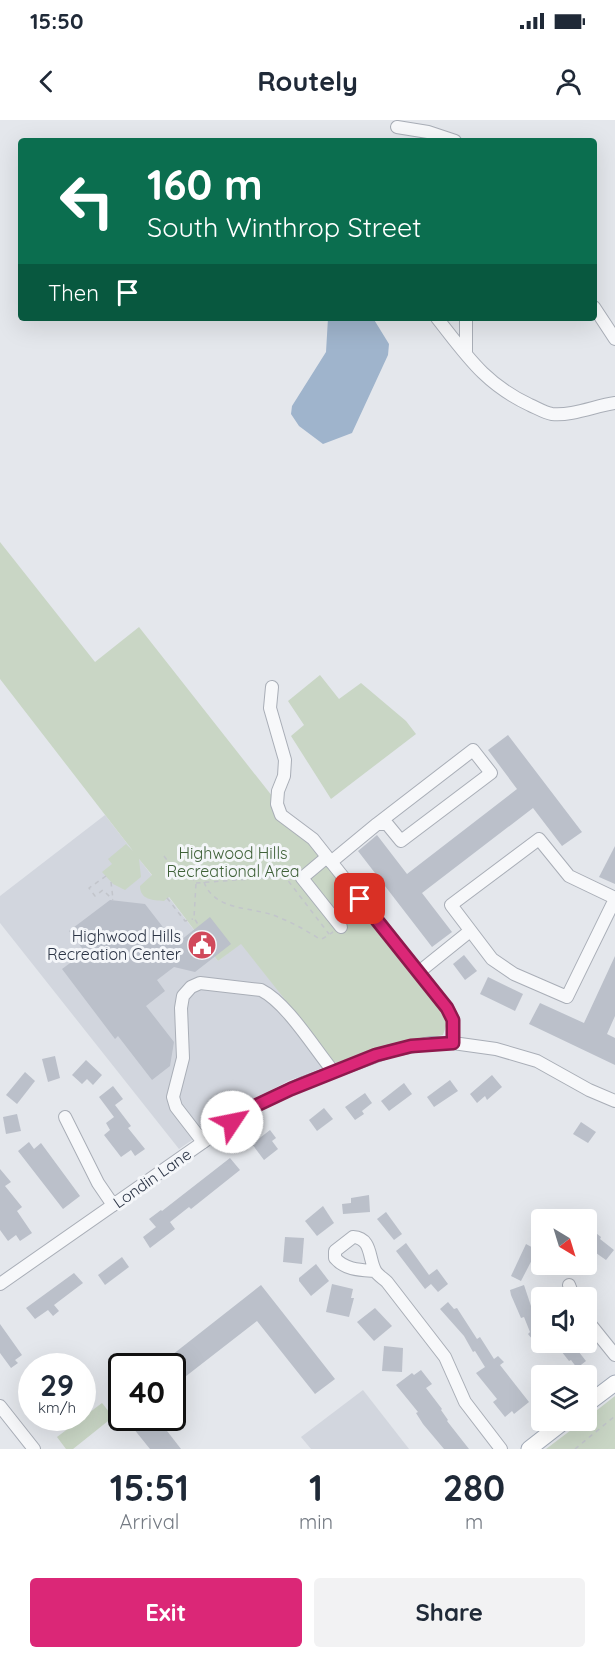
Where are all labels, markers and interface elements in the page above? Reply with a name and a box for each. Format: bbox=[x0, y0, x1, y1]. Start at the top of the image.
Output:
text: 15:50 bbox=[30, 7, 83, 35]
text: Routely bbox=[257, 64, 358, 98]
icon: back bbox=[30, 65, 63, 98]
icon: person bbox=[552, 65, 585, 98]
text: 160 m bbox=[147, 158, 263, 211]
icon: left bbox=[48, 162, 126, 240]
text: South Winthrop Street bbox=[147, 210, 421, 244]
icon: arrive bbox=[111, 276, 144, 309]
text: Then bbox=[48, 279, 99, 307]
park label: Highwood Hills Recreational Area bbox=[166, 843, 300, 881]
pin bbox=[334, 873, 385, 924]
icon: arrive bbox=[343, 882, 376, 915]
place label: Highwood Hills Recreation Center bbox=[47, 926, 181, 964]
public building icon: Highwood Hills Recreation Center bbox=[186, 929, 218, 961]
position arrow bbox=[200, 1090, 264, 1154]
street label: Londin Lane bbox=[109, 1144, 195, 1212]
north arrow bbox=[531, 1209, 597, 1275]
map controls bbox=[531, 1209, 597, 1431]
button: sound bbox=[531, 1287, 597, 1353]
speed limit sign: 40 bbox=[108, 1353, 186, 1431]
button: layers bbox=[531, 1365, 597, 1431]
text: 29 bbox=[40, 1366, 74, 1404]
text: km/h bbox=[38, 1398, 76, 1417]
text: 15:51 bbox=[110, 1465, 189, 1510]
text: 1 bbox=[309, 1465, 323, 1510]
text: 280 bbox=[443, 1465, 505, 1510]
text: Arrival bbox=[120, 1509, 179, 1534]
text: min bbox=[299, 1509, 333, 1534]
text: m bbox=[465, 1509, 483, 1534]
button: Exit bbox=[30, 1578, 302, 1647]
button: Share bbox=[314, 1578, 585, 1647]

